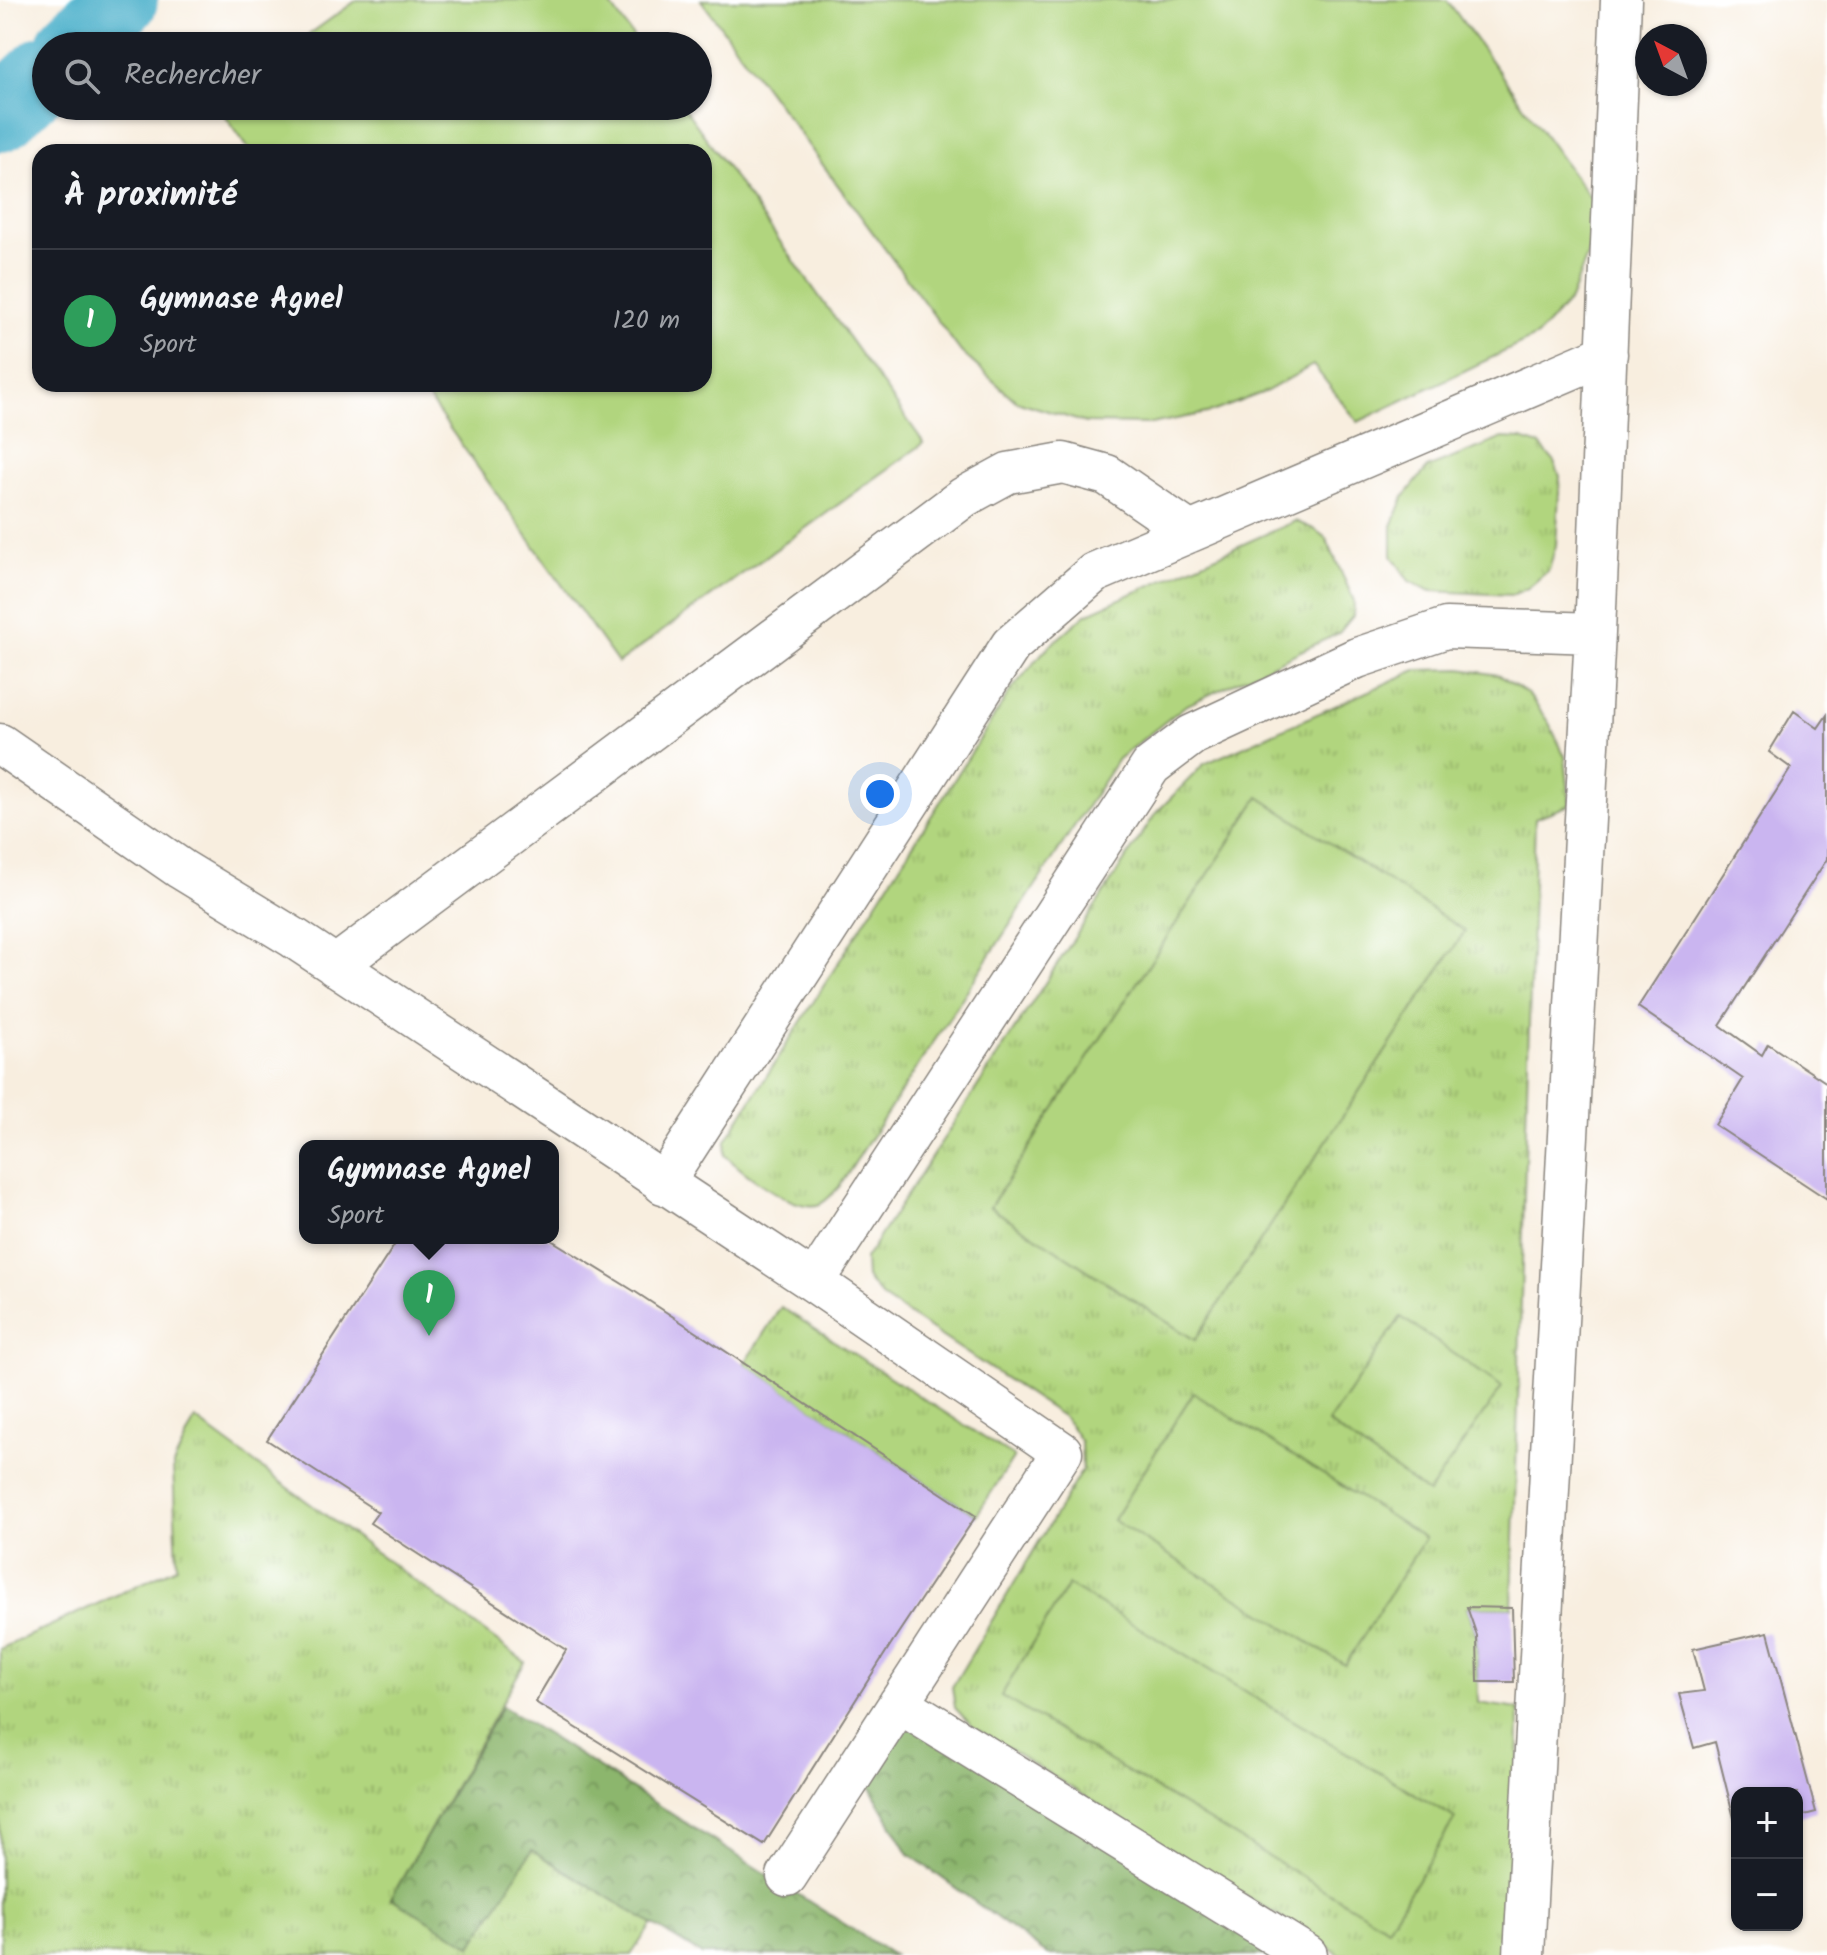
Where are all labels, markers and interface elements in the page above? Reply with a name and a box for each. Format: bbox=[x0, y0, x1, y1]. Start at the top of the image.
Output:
north arrow bbox=[1635, 24, 1707, 96]
search box bbox=[32, 32, 712, 120]
text: Rechercher bbox=[124, 52, 261, 100]
icon: search bbox=[60, 54, 104, 98]
text: À proximité bbox=[64, 169, 237, 223]
text: Gymnase Agnel bbox=[140, 276, 343, 324]
text: 1 bbox=[86, 300, 94, 342]
text: 120 m bbox=[613, 300, 680, 342]
text: Sport bbox=[140, 324, 197, 366]
your location bbox=[860, 774, 900, 814]
popup bbox=[299, 1140, 559, 1244]
text: Gymnase Agnel bbox=[328, 1147, 530, 1195]
text: Sport bbox=[328, 1195, 384, 1237]
pin: 1 bbox=[403, 1270, 455, 1336]
map controls bbox=[1731, 1787, 1803, 1931]
button: + bbox=[1731, 1787, 1803, 1859]
button: − bbox=[1731, 1859, 1803, 1931]

